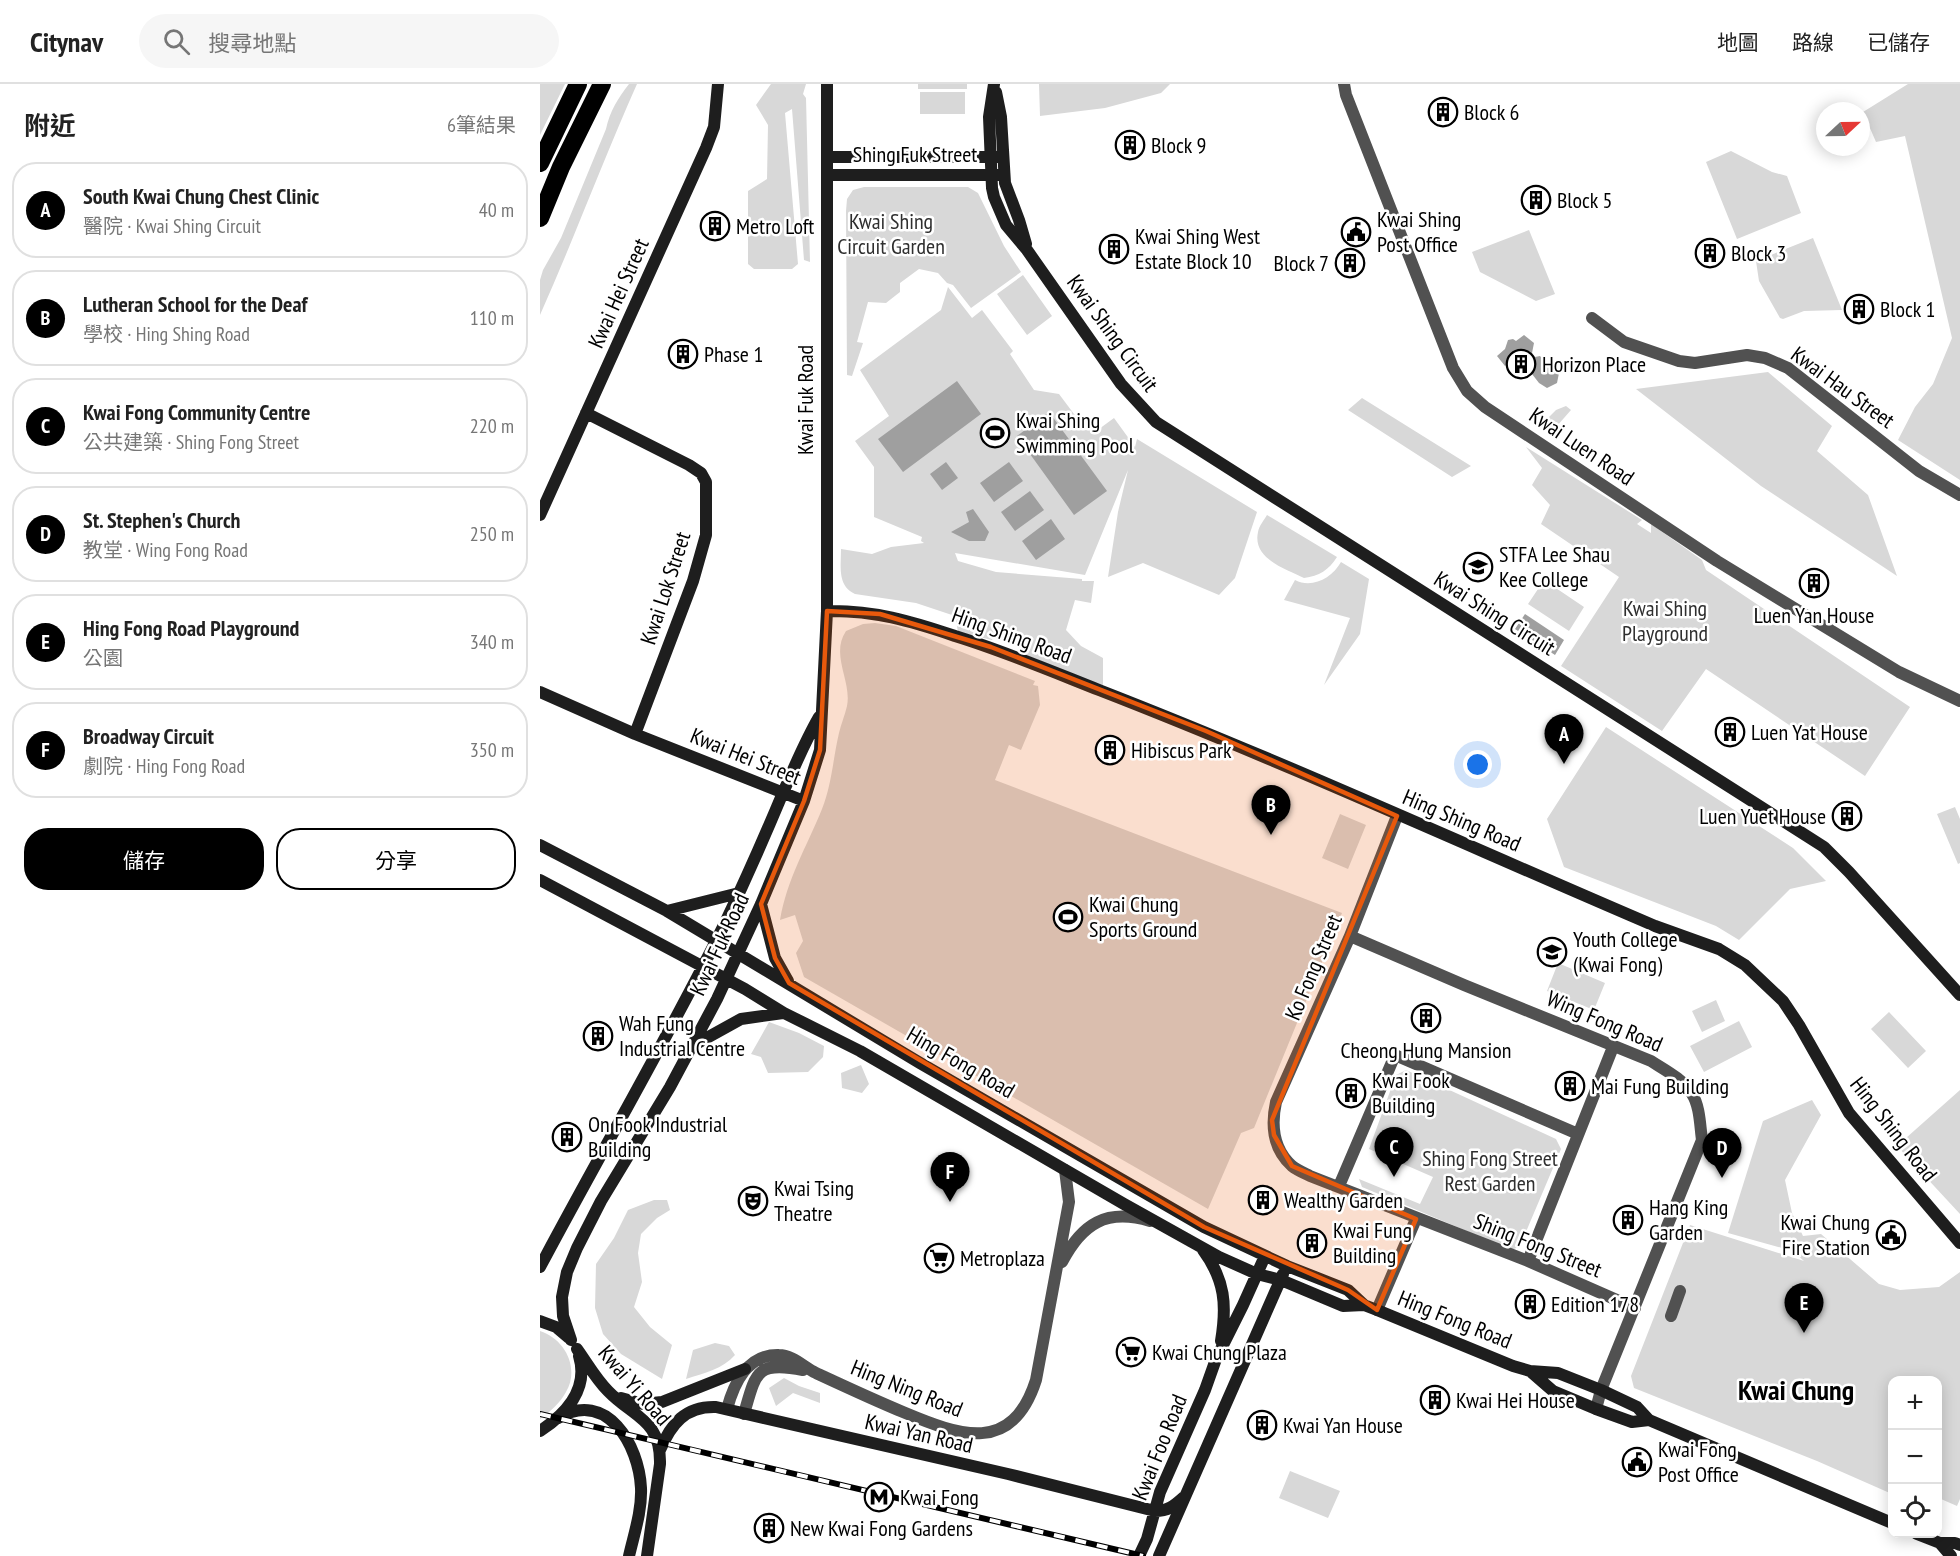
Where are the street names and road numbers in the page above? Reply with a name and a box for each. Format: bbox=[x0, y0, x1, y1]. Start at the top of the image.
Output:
street label: Shing Fuk Street bbox=[853, 140, 977, 168]
street label: Kwai Hei Street bbox=[581, 234, 655, 352]
street label: Kwai Shing Circuit bbox=[1061, 269, 1165, 397]
street label: Kwai Hau Street bbox=[1786, 340, 1900, 434]
street label: Kwai Fuk Road bbox=[791, 345, 819, 455]
street label: Kwai Luen Road bbox=[1524, 401, 1640, 491]
street label: Kwai Lok Street bbox=[634, 528, 696, 648]
street label: Kwai Shing Circuit bbox=[1429, 565, 1561, 661]
street label: Hing Shing Road bbox=[948, 600, 1076, 670]
street label: Kwai Hei Street bbox=[687, 721, 805, 791]
street label: Hing Shing Road bbox=[1399, 783, 1525, 857]
street label: Kwai Fuk Road bbox=[683, 888, 755, 1000]
street label: Ko Fong Street bbox=[1278, 910, 1348, 1024]
street label: Wing Fong Road bbox=[1543, 984, 1667, 1058]
street label: Hing Fong Road bbox=[902, 1020, 1020, 1104]
street label: Hing Shing Road bbox=[1844, 1071, 1944, 1187]
street label: Shing Fong Street bbox=[1470, 1207, 1606, 1283]
street label: Hing Fong Road bbox=[1394, 1283, 1516, 1355]
street label: Kwai Yi Road bbox=[592, 1339, 678, 1431]
street label: Hing Ning Road bbox=[847, 1353, 967, 1423]
street label: Kwai Foo Road bbox=[1125, 1390, 1193, 1504]
street label: Kwai Yan Road bbox=[862, 1407, 976, 1459]

